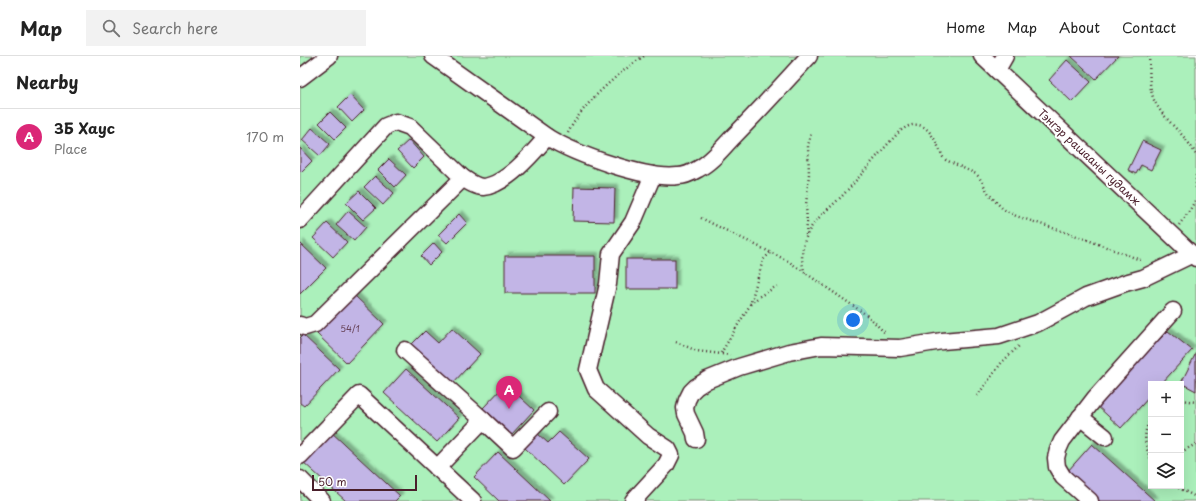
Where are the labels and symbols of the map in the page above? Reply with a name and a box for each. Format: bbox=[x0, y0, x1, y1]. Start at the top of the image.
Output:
street label: Тэнгэр рашааны гудамж bbox=[1034, 105, 1144, 209]
your location bbox=[843, 310, 863, 330]
house number: 54/1 bbox=[340, 321, 360, 335]
pin: A bbox=[496, 376, 522, 409]
scale bar bbox=[312, 473, 417, 492]

